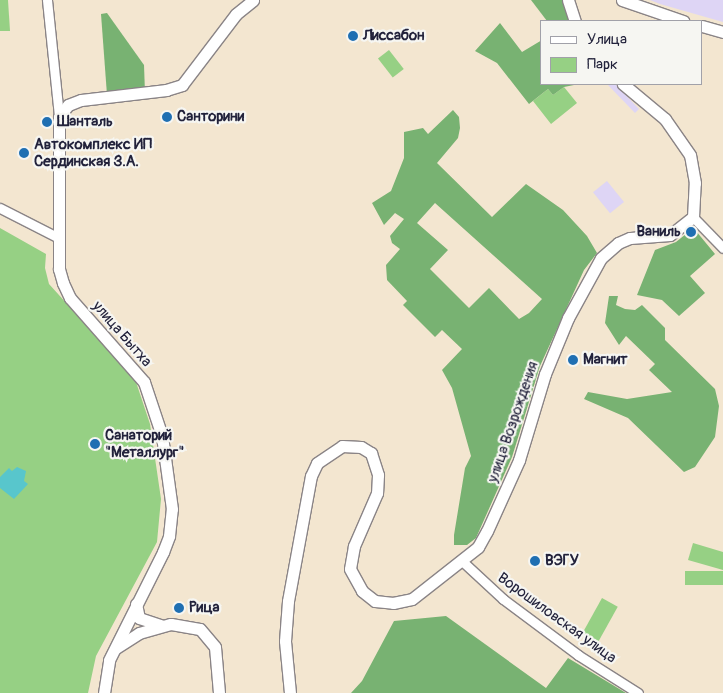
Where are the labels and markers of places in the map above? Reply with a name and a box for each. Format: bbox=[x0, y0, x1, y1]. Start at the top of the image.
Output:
place label: Лиссабон bbox=[363, 27, 425, 45]
marker: Лиссабон bbox=[347, 30, 359, 42]
place label: Санторини bbox=[177, 108, 244, 126]
marker: Санторини bbox=[161, 111, 173, 123]
place label: Шанталь bbox=[57, 113, 113, 131]
marker: Шанталь bbox=[41, 116, 53, 128]
place label: Автокомплекс ИП Сердинская З.А. bbox=[34, 135, 152, 170]
marker: Автокомплекс ИП Сердинская З.А. bbox=[18, 147, 30, 159]
place label: Ваниль bbox=[637, 223, 681, 241]
marker: Ваниль bbox=[685, 226, 697, 238]
place label: Магнит bbox=[583, 351, 628, 369]
marker: Магнит bbox=[567, 354, 579, 366]
place label: Санаторий "Металлург" bbox=[105, 426, 184, 461]
marker: Санаторий "Металлург" bbox=[89, 438, 101, 450]
place label: ВЭГУ bbox=[545, 552, 579, 570]
marker: ВЭГУ bbox=[529, 555, 541, 567]
place label: Рица bbox=[189, 599, 220, 617]
marker: Рица bbox=[173, 602, 185, 614]

